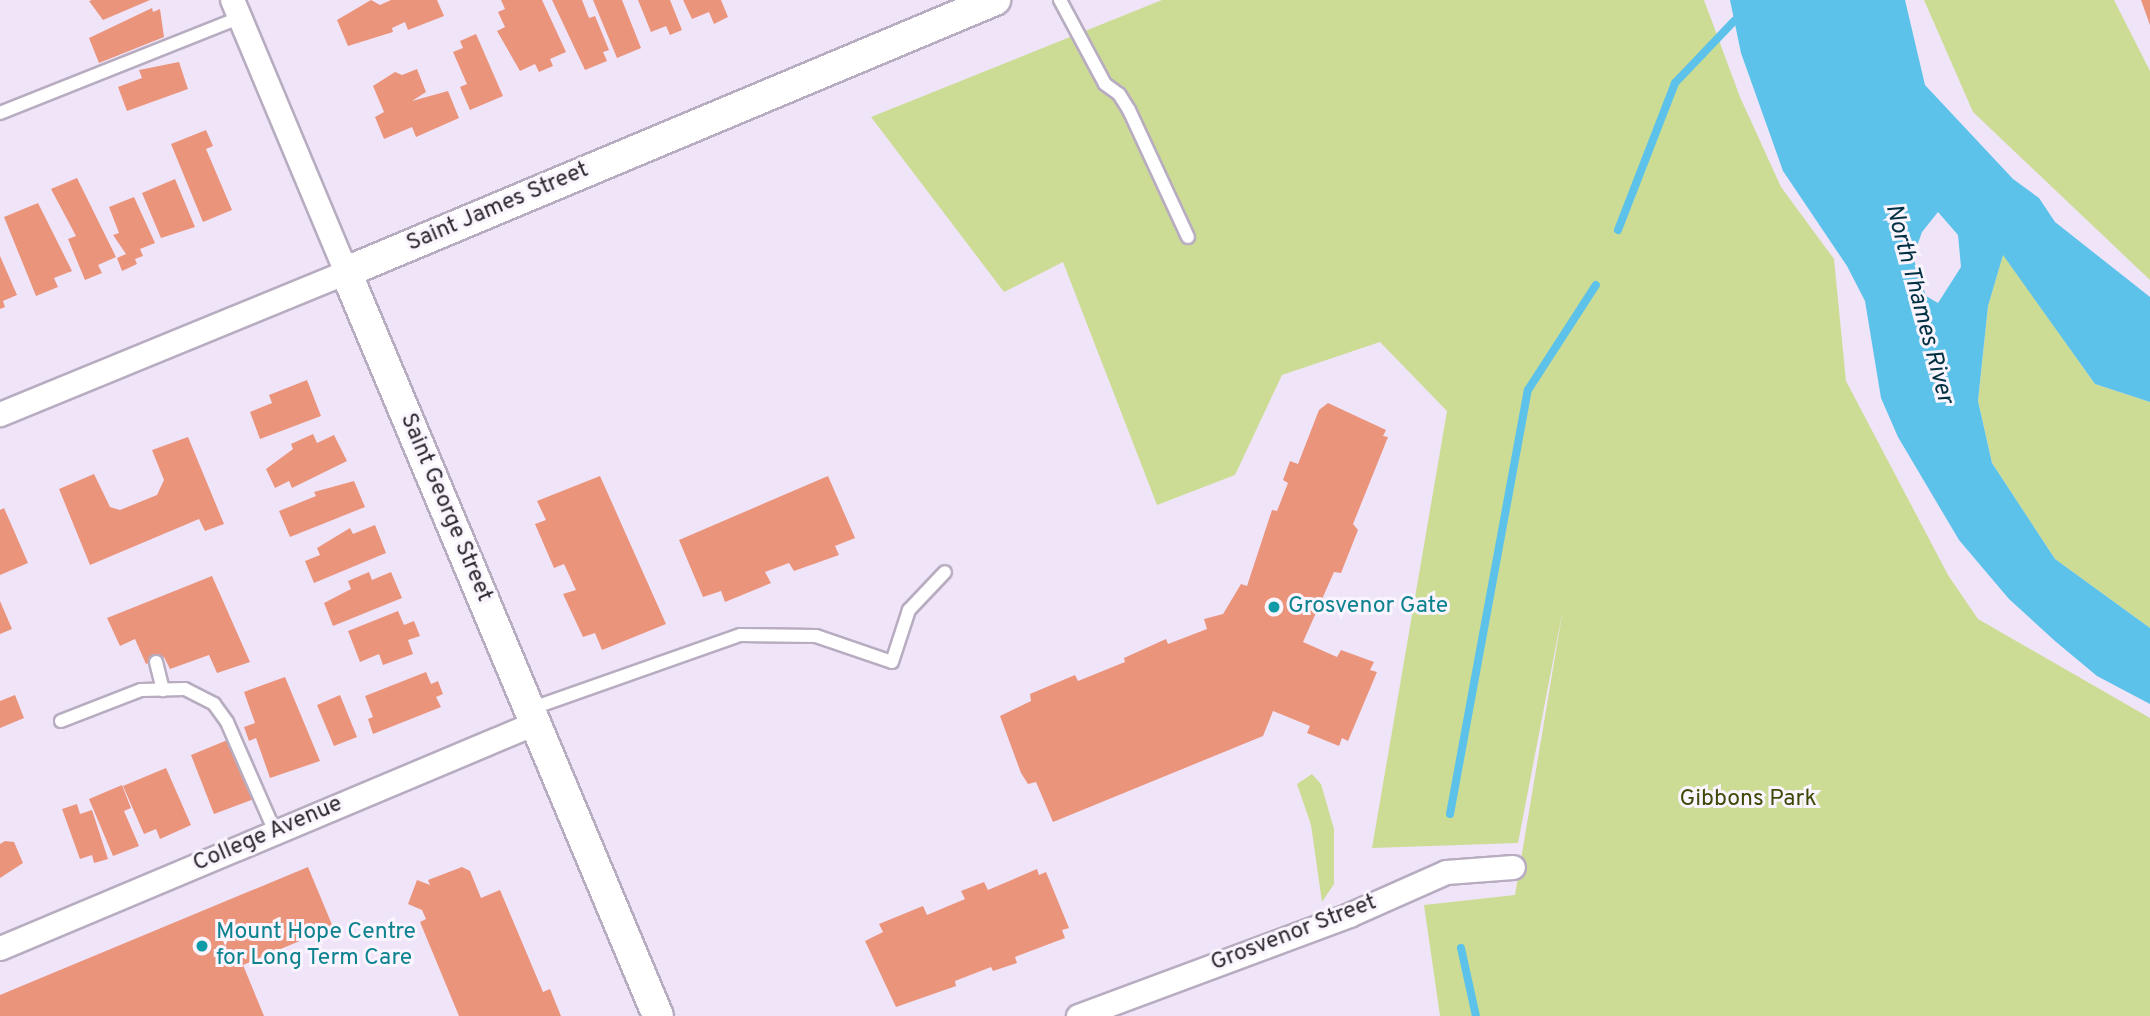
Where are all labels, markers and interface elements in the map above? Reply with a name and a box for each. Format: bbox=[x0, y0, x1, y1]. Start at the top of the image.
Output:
street label: Saint James Street bbox=[403, 157, 593, 259]
water label: North Thames River bbox=[1877, 201, 1959, 407]
street label: Saint George Street bbox=[393, 410, 497, 606]
place label: Grosvenor Gate bbox=[1288, 593, 1448, 621]
marker: Grosvenor Gate bbox=[1266, 599, 1282, 615]
park label: Gibbons Park bbox=[1679, 786, 1817, 814]
street label: College Avenue bbox=[189, 791, 347, 879]
street label: Grosvenor Street bbox=[1207, 890, 1381, 978]
place label: Mount Hope Centre for Long Term Care bbox=[216, 919, 416, 973]
marker: Mount Hope Centre for Long Term Care bbox=[194, 938, 210, 954]

